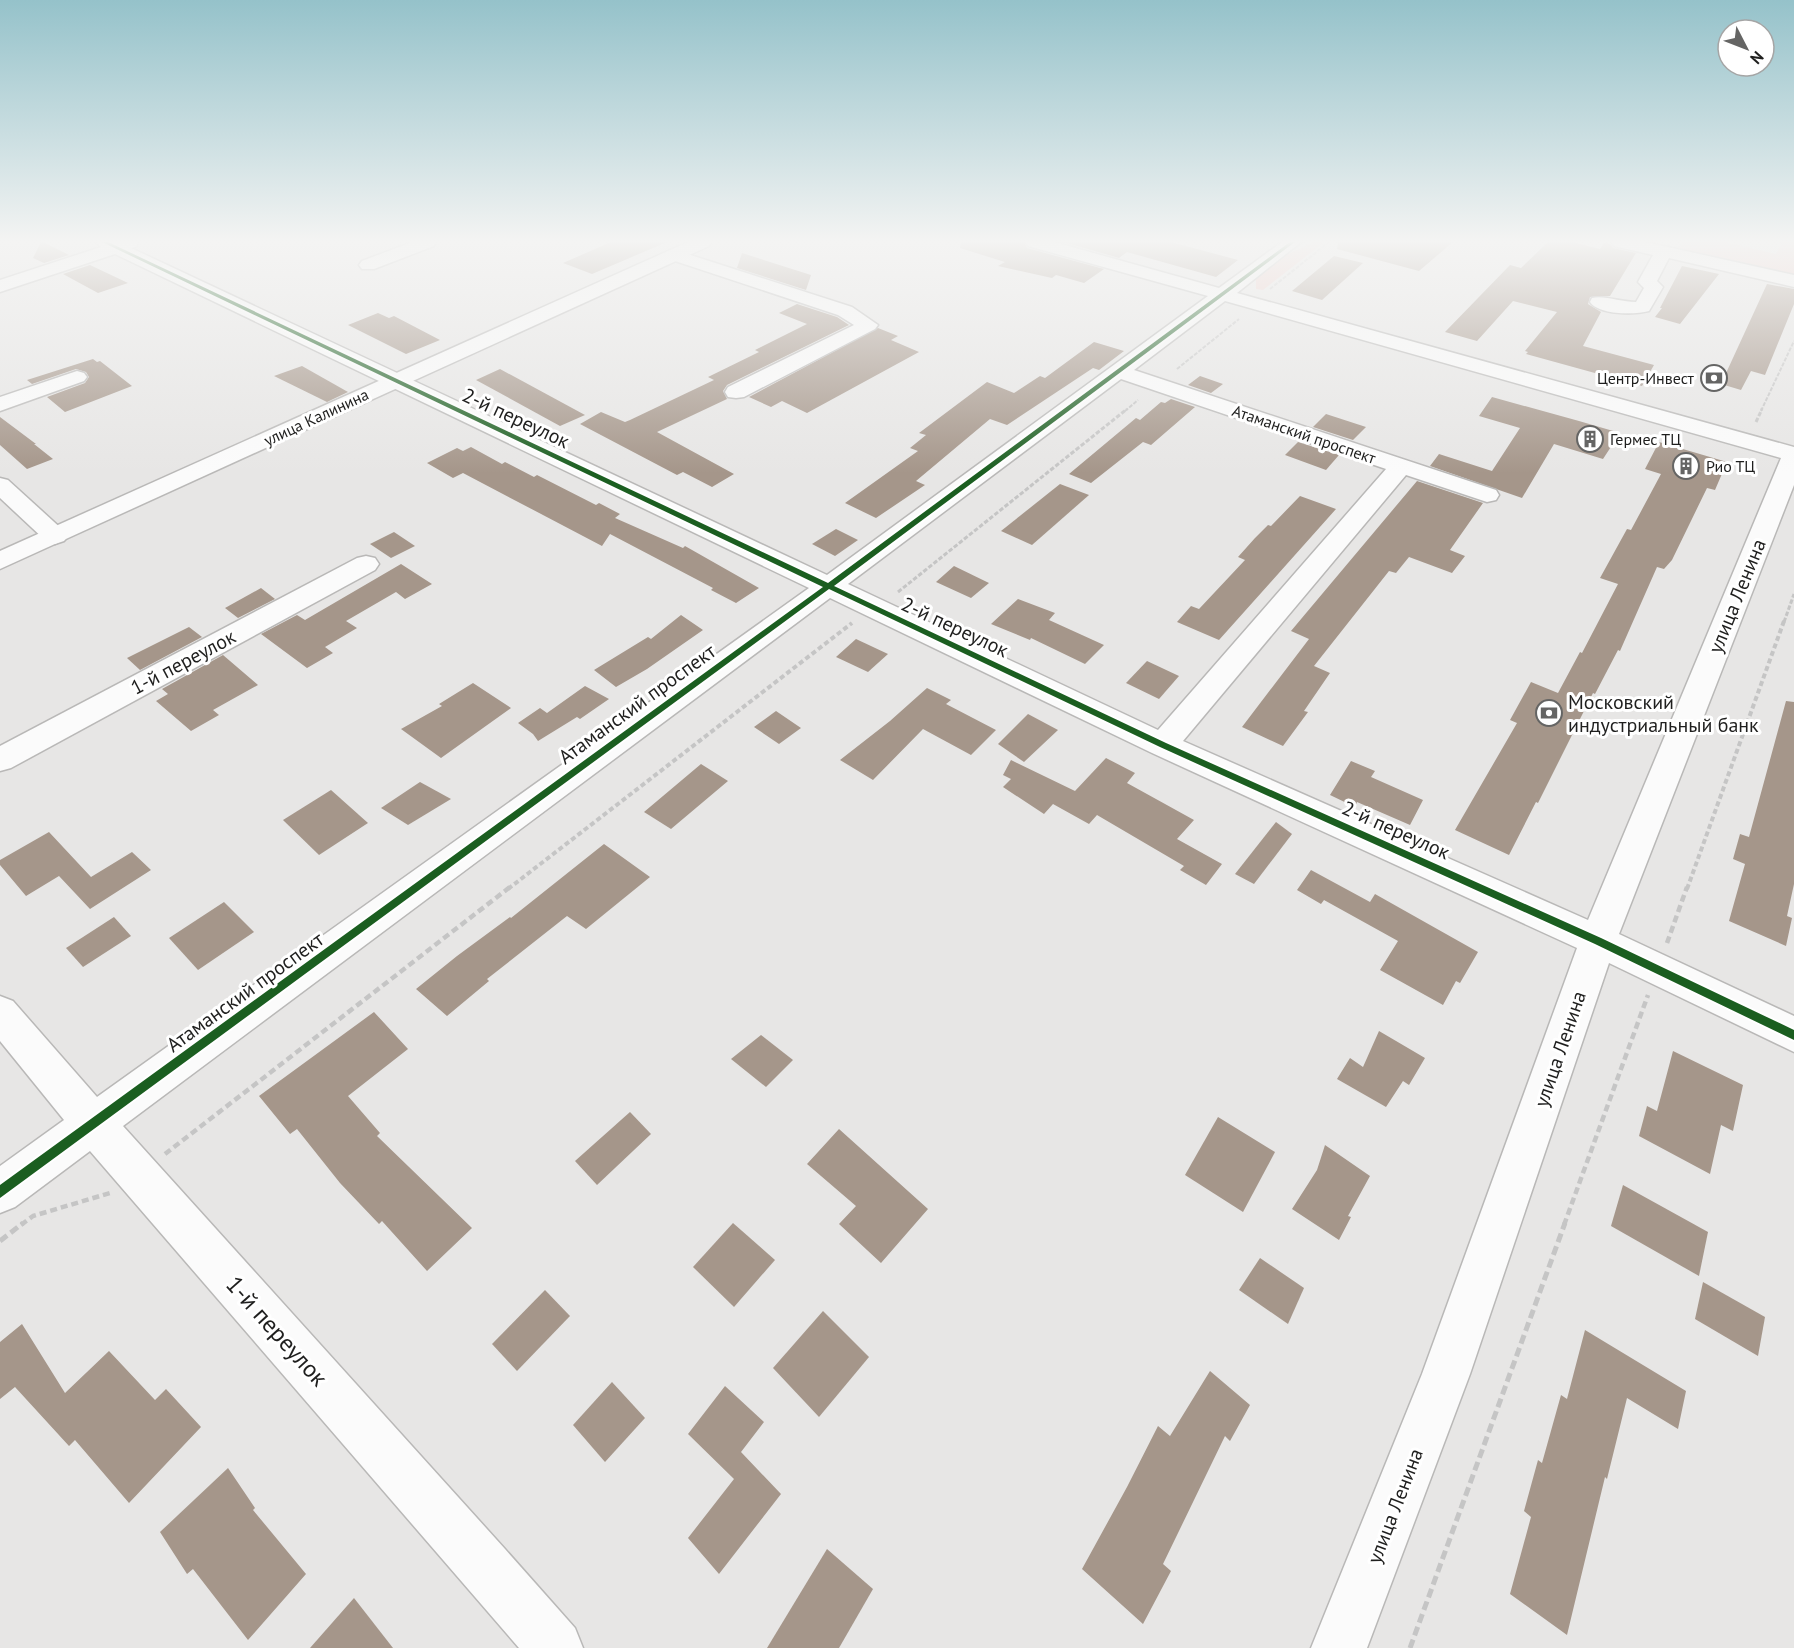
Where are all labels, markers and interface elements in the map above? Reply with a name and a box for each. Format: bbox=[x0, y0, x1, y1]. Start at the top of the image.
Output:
north arrow bbox=[1716, 18, 1776, 78]
text: N bbox=[1746, 47, 1768, 69]
bank icon: Центр-Инвест bbox=[1699, 363, 1729, 393]
place label: Центр-Инвест bbox=[1597, 368, 1695, 388]
street label: 2-й переулок bbox=[458, 382, 574, 454]
street label: улица Калинина bbox=[260, 384, 372, 450]
street label: Атаманский проспект bbox=[1230, 400, 1379, 468]
building icon: Гермес ТЦ bbox=[1575, 424, 1605, 454]
place label: Гермес ТЦ bbox=[1610, 429, 1681, 449]
building icon: Рио ТЦ bbox=[1671, 451, 1701, 481]
place label: Рио ТЦ bbox=[1706, 456, 1755, 476]
street label: улица Ленина bbox=[1702, 535, 1772, 657]
street label: 2-й переулок bbox=[897, 591, 1013, 663]
street label: 1-й переулок bbox=[126, 623, 240, 701]
street label: Атаманский проспект bbox=[553, 638, 721, 770]
place label: Московский индустриальный банк bbox=[1568, 689, 1759, 738]
bank icon: Московский индустриальный банк bbox=[1534, 698, 1564, 728]
street label: 2-й переулок bbox=[1338, 795, 1454, 865]
street label: Атаманский проспект bbox=[161, 926, 329, 1058]
street label: улица Ленина bbox=[1528, 988, 1592, 1110]
street label: 1-й переулок bbox=[219, 1269, 335, 1393]
street label: улица Ленина bbox=[1361, 1445, 1429, 1567]

